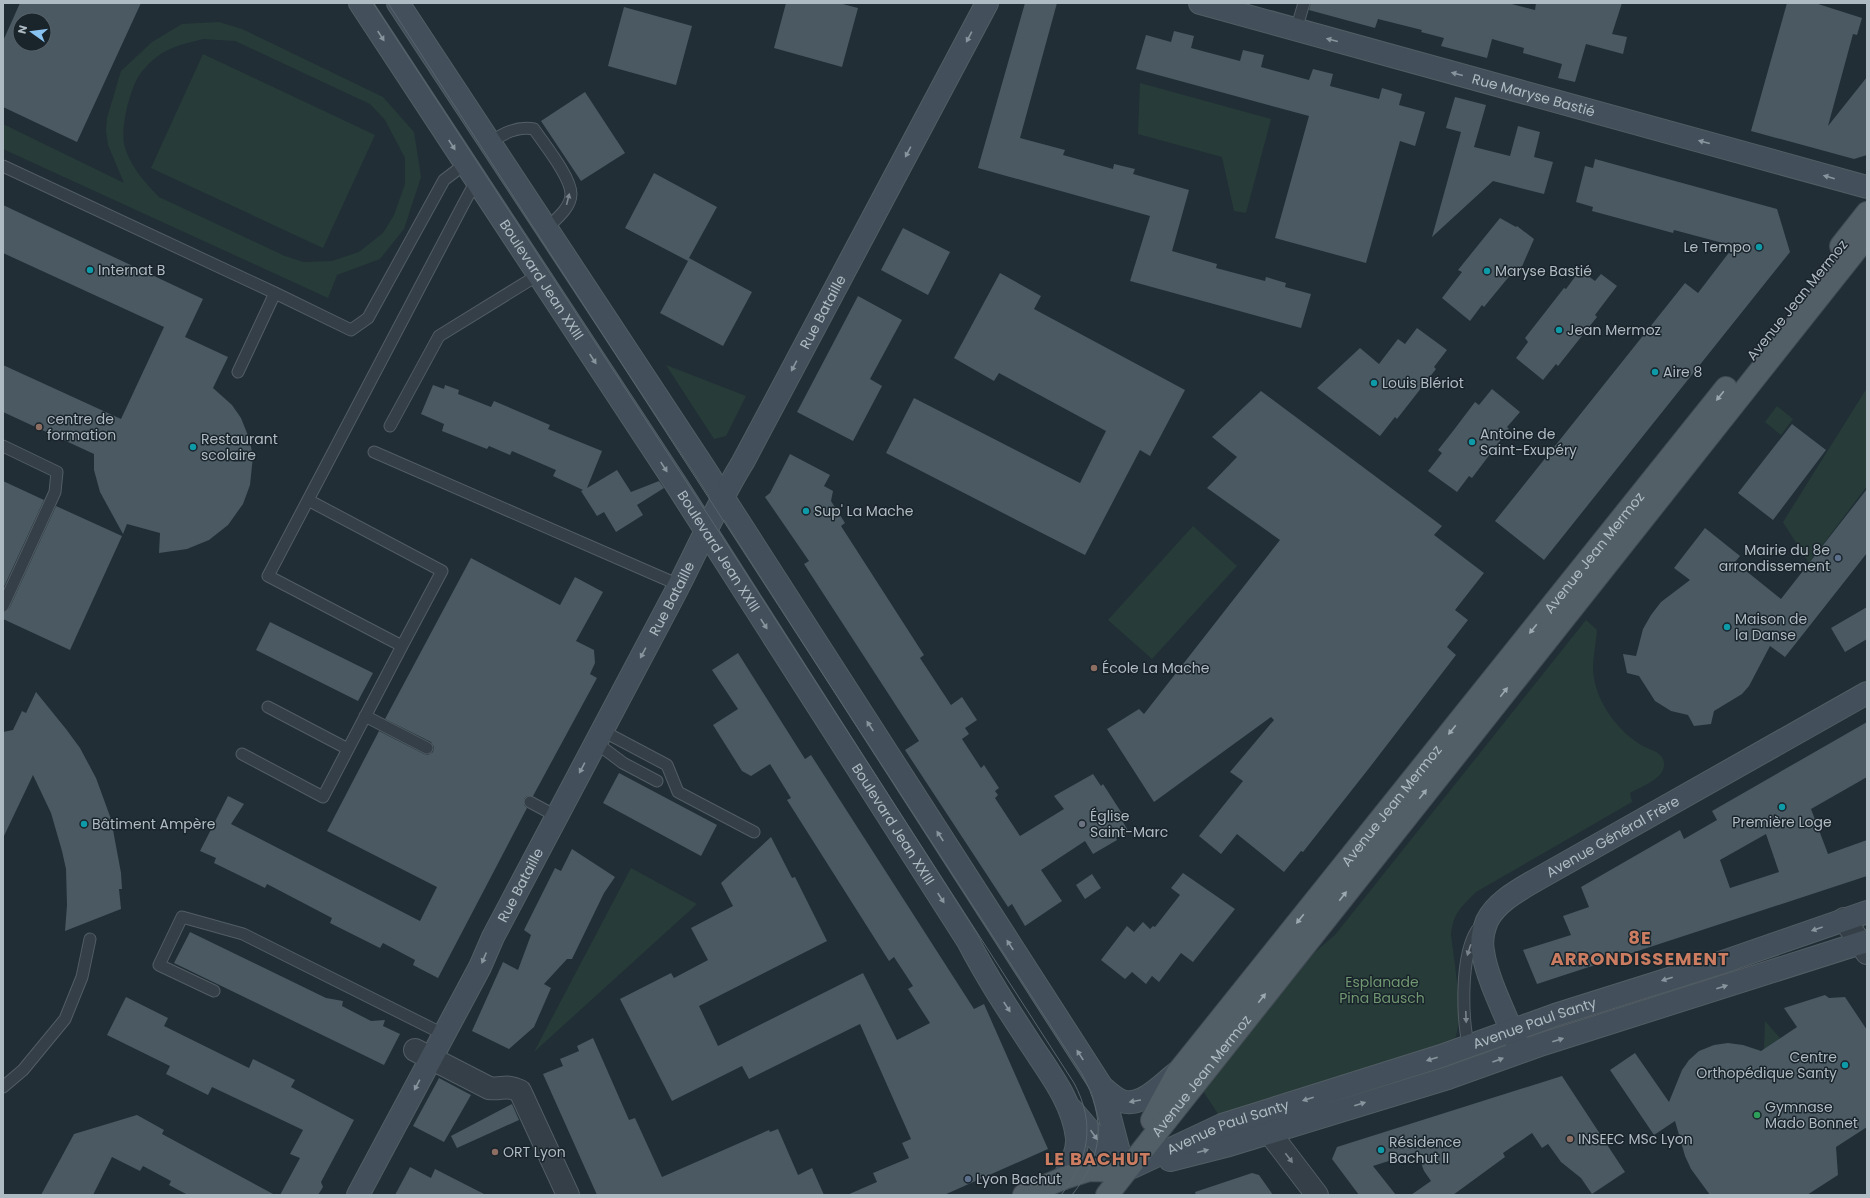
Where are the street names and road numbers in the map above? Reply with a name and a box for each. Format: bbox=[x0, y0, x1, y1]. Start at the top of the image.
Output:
street label: Rue Maryse Bastié bbox=[1470, 68, 1598, 122]
street label: Boulevard Jean XXIII bbox=[495, 215, 589, 344]
street label: Avenue Jean Mermoz bbox=[1742, 235, 1852, 365]
street label: Rue Bataille bbox=[795, 271, 851, 353]
street label: Boulevard Jean XXIII bbox=[673, 486, 765, 616]
street label: Avenue Jean Mermoz bbox=[1539, 488, 1649, 618]
street label: Rue Bataille bbox=[644, 558, 700, 639]
street label: Avenue Jean Mermoz bbox=[1337, 741, 1446, 870]
street label: Boulevard Jean XXIII bbox=[847, 759, 940, 889]
street label: Avenue Général Frère bbox=[1542, 791, 1683, 882]
street label: Rue Bataille bbox=[492, 844, 548, 926]
street label: Avenue Paul Santy bbox=[1470, 993, 1599, 1054]
street label: Avenue Jean Mermoz bbox=[1147, 1011, 1256, 1141]
street label: Avenue Paul Santy bbox=[1163, 1095, 1292, 1160]

